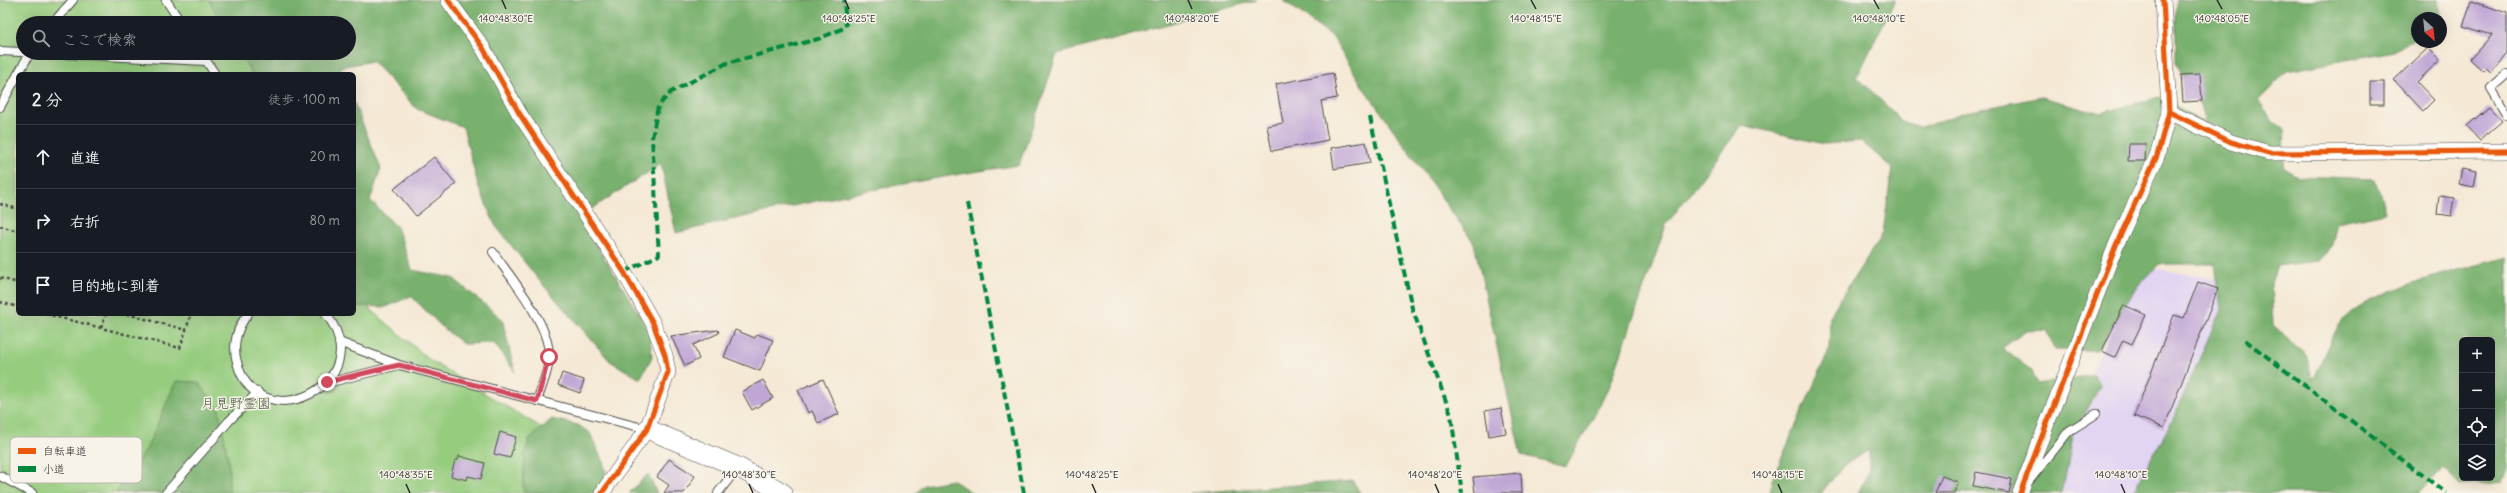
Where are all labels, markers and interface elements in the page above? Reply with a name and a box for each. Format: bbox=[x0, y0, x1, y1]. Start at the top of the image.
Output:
text: 140°48'30"E bbox=[479, 12, 533, 25]
text: 140°48'25"E bbox=[822, 12, 876, 25]
text: 140°48'20"E bbox=[1165, 12, 1219, 25]
text: 140°48'15"E bbox=[1510, 12, 1562, 25]
text: 140°48'10"E bbox=[1853, 12, 1905, 25]
text: 140°48'05"E bbox=[2195, 12, 2249, 25]
north arrow bbox=[2411, 12, 2447, 48]
search box bbox=[16, 16, 356, 60]
icon: search bbox=[30, 27, 52, 49]
text: ここで検索 bbox=[62, 30, 137, 49]
text: 2 分 bbox=[32, 89, 62, 111]
text: 徒歩 · 100 m bbox=[268, 91, 340, 108]
icon: ahead bbox=[32, 146, 54, 168]
text: 直進 bbox=[70, 148, 100, 167]
text: 20 m bbox=[310, 148, 340, 165]
icon: right bbox=[32, 210, 54, 232]
text: 右折 bbox=[70, 212, 100, 231]
text: 80 m bbox=[309, 212, 340, 229]
icon: arrive bbox=[32, 274, 54, 296]
text: 目的地に到着 bbox=[70, 276, 160, 295]
map controls bbox=[2459, 337, 2495, 481]
button: + bbox=[2459, 337, 2495, 373]
route start bbox=[540, 348, 558, 366]
route end bbox=[318, 373, 336, 391]
button: − bbox=[2459, 373, 2495, 409]
park label: 月見野霊園 bbox=[201, 394, 271, 412]
button: locate bbox=[2459, 409, 2495, 445]
legend bbox=[10, 437, 142, 483]
text: 自転車道 bbox=[43, 444, 87, 458]
button: layers bbox=[2459, 445, 2495, 481]
text: 小道 bbox=[43, 462, 65, 476]
text: 140°48'35"E bbox=[379, 468, 433, 481]
text: 140°48'30"E bbox=[722, 468, 776, 481]
text: 140°48'25"E bbox=[1065, 468, 1119, 481]
text: 140°48'20"E bbox=[1408, 468, 1462, 481]
text: 140°48'15"E bbox=[1752, 468, 1804, 481]
text: 140°48'10"E bbox=[2095, 468, 2147, 481]

